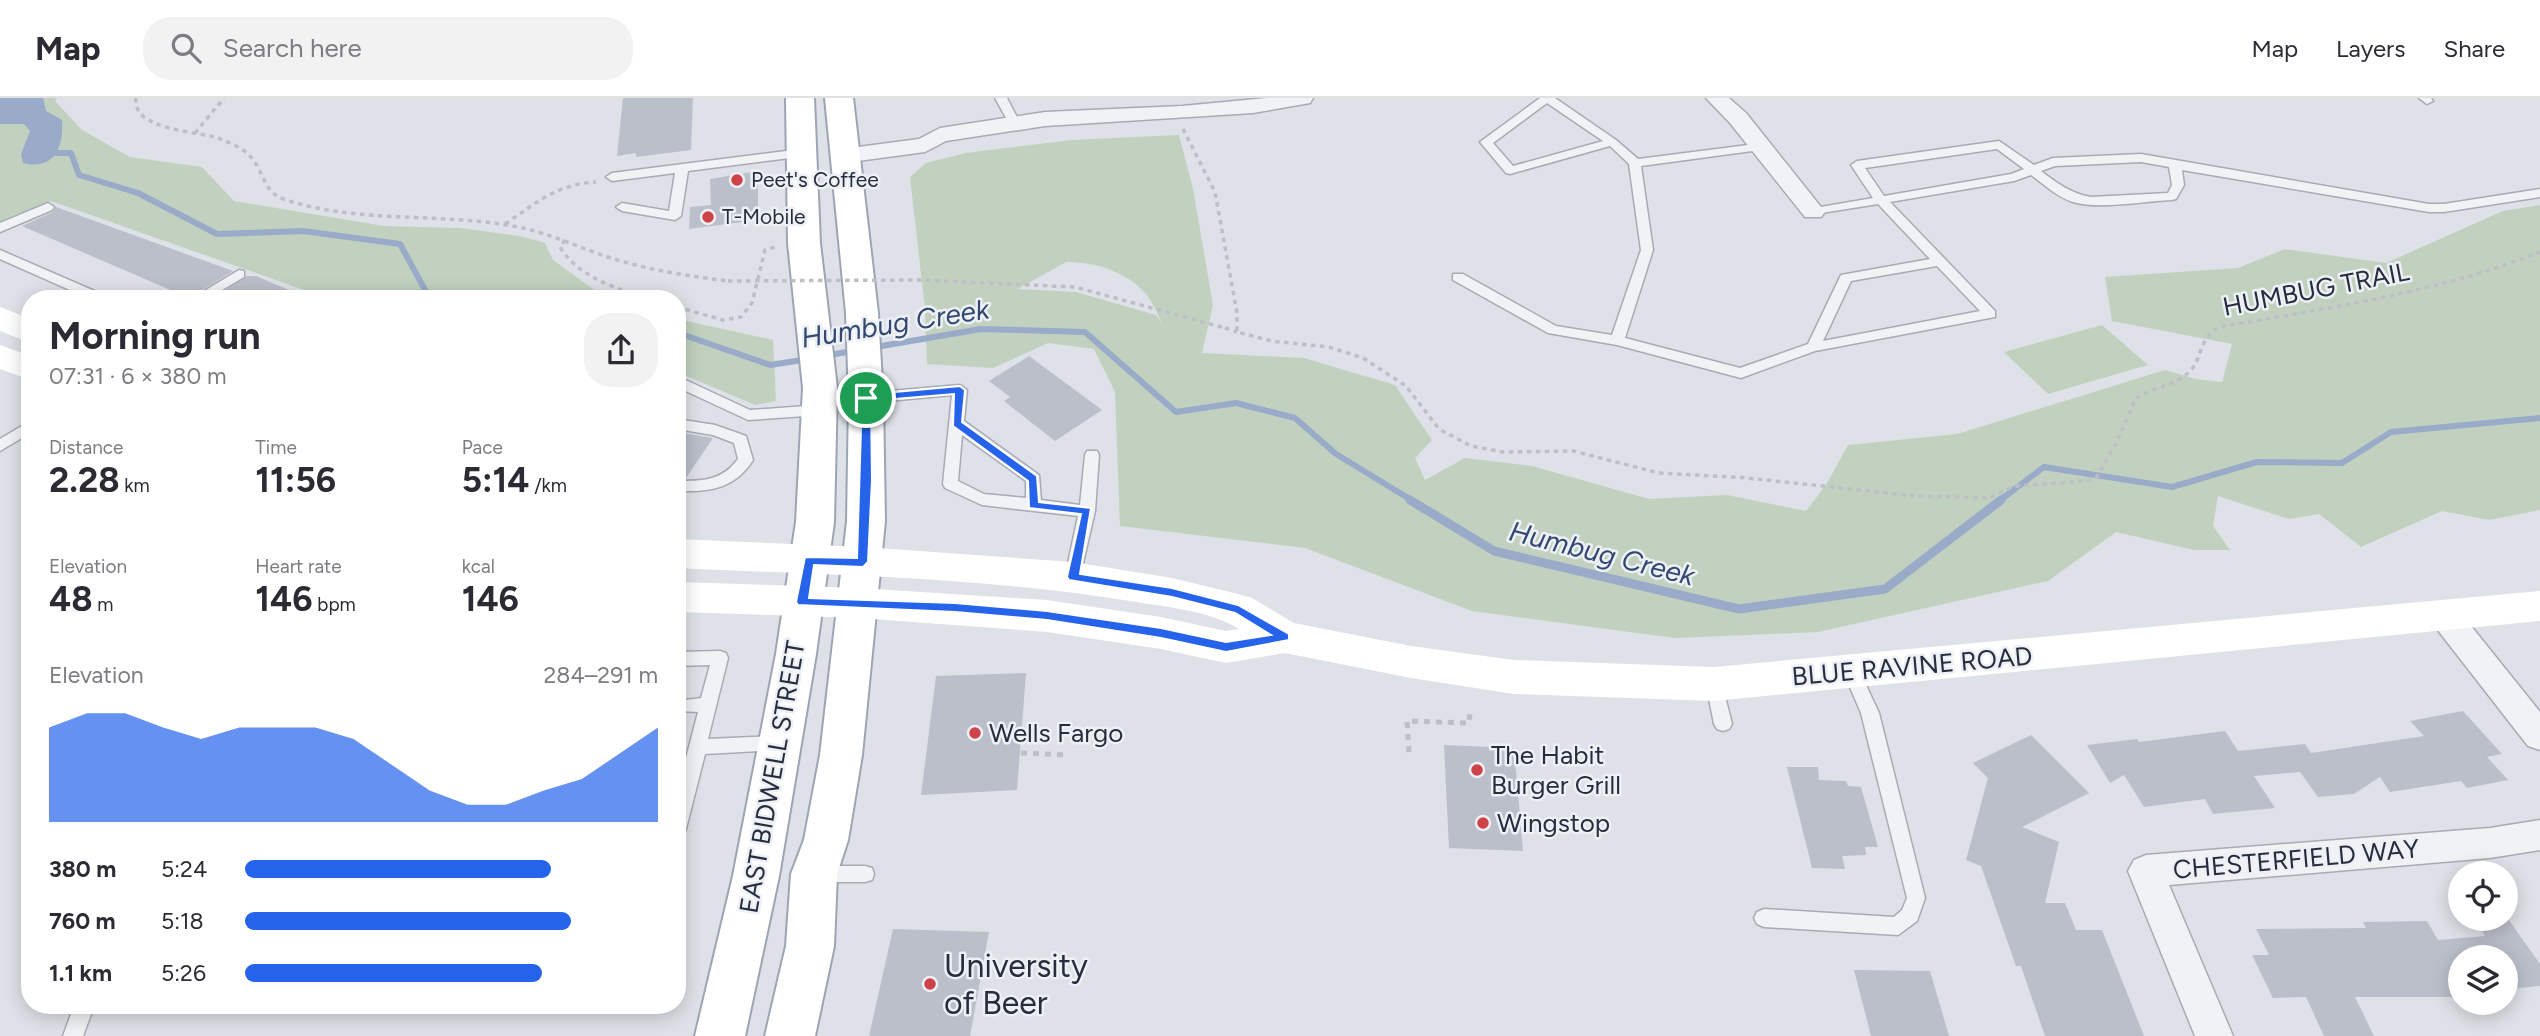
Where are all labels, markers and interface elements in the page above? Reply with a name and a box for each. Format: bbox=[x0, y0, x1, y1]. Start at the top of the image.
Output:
search box bbox=[143, 17, 633, 80]
text: Map bbox=[35, 29, 101, 68]
icon: search bbox=[167, 29, 205, 67]
text: Search here bbox=[223, 32, 362, 64]
text: Map bbox=[2251, 34, 2298, 63]
text: Layers bbox=[2336, 34, 2405, 63]
text: Share bbox=[2443, 34, 2505, 63]
place label: Peet's Coffee bbox=[751, 167, 879, 192]
marker: Peet's Coffee bbox=[729, 172, 745, 188]
place label: T-Mobile bbox=[722, 204, 806, 229]
marker: T-Mobile bbox=[700, 209, 716, 225]
street label: HUMBUG TRAIL bbox=[2220, 255, 2412, 323]
water label: Humbug Creek bbox=[799, 291, 993, 355]
text: Morning run bbox=[49, 313, 261, 359]
button: share bbox=[584, 313, 658, 387]
text: 07:31 · 6 × 380 m bbox=[49, 362, 226, 390]
pin bbox=[836, 368, 896, 428]
icon: arrive bbox=[847, 379, 885, 417]
text: Distance bbox=[49, 436, 123, 459]
text: Time bbox=[255, 436, 297, 459]
text: Pace bbox=[462, 436, 503, 459]
text: 2.28 bbox=[49, 459, 120, 501]
text: 11:56 bbox=[255, 459, 336, 501]
text: 5:14 bbox=[462, 459, 529, 501]
text: km bbox=[120, 474, 150, 497]
text: /km bbox=[529, 474, 567, 497]
water label: Humbug Creek bbox=[1506, 514, 1700, 593]
text: Elevation bbox=[49, 555, 127, 578]
text: Heart rate bbox=[255, 555, 342, 578]
text: kcal bbox=[462, 555, 495, 578]
text: 48 bbox=[49, 578, 93, 620]
text: 146 bbox=[255, 578, 313, 620]
text: 146 bbox=[462, 578, 519, 620]
text: m bbox=[93, 593, 113, 616]
text: bpm bbox=[313, 593, 356, 616]
street label: EAST BIDWELL STREET bbox=[732, 638, 812, 916]
street label: BLUE RAVINE ROAD bbox=[1790, 640, 2034, 692]
text: Elevation bbox=[49, 661, 144, 689]
text: 284–291 m bbox=[543, 661, 658, 689]
place label: Wells Fargo bbox=[989, 717, 1123, 749]
marker: Wells Fargo bbox=[967, 725, 983, 741]
place label: The Habit Burger Grill bbox=[1491, 739, 1621, 801]
marker: The Habit Burger Grill bbox=[1469, 762, 1485, 778]
place label: Wingstop bbox=[1497, 807, 1610, 839]
marker: Wingstop bbox=[1475, 815, 1491, 831]
street label: CHESTERFIELD WAY bbox=[2171, 832, 2421, 886]
text: 380 m bbox=[49, 855, 116, 883]
text: 5:24 bbox=[161, 855, 207, 883]
map controls bbox=[2448, 861, 2518, 1015]
button: locate bbox=[2448, 861, 2518, 931]
text: 760 m bbox=[49, 907, 116, 935]
text: 5:18 bbox=[161, 907, 204, 935]
button: layers bbox=[2448, 945, 2518, 1015]
place label: University of Beer bbox=[944, 947, 1088, 1022]
text: 1.1 km bbox=[49, 959, 112, 987]
text: 5:26 bbox=[161, 959, 206, 987]
marker: University of Beer bbox=[922, 976, 938, 992]

